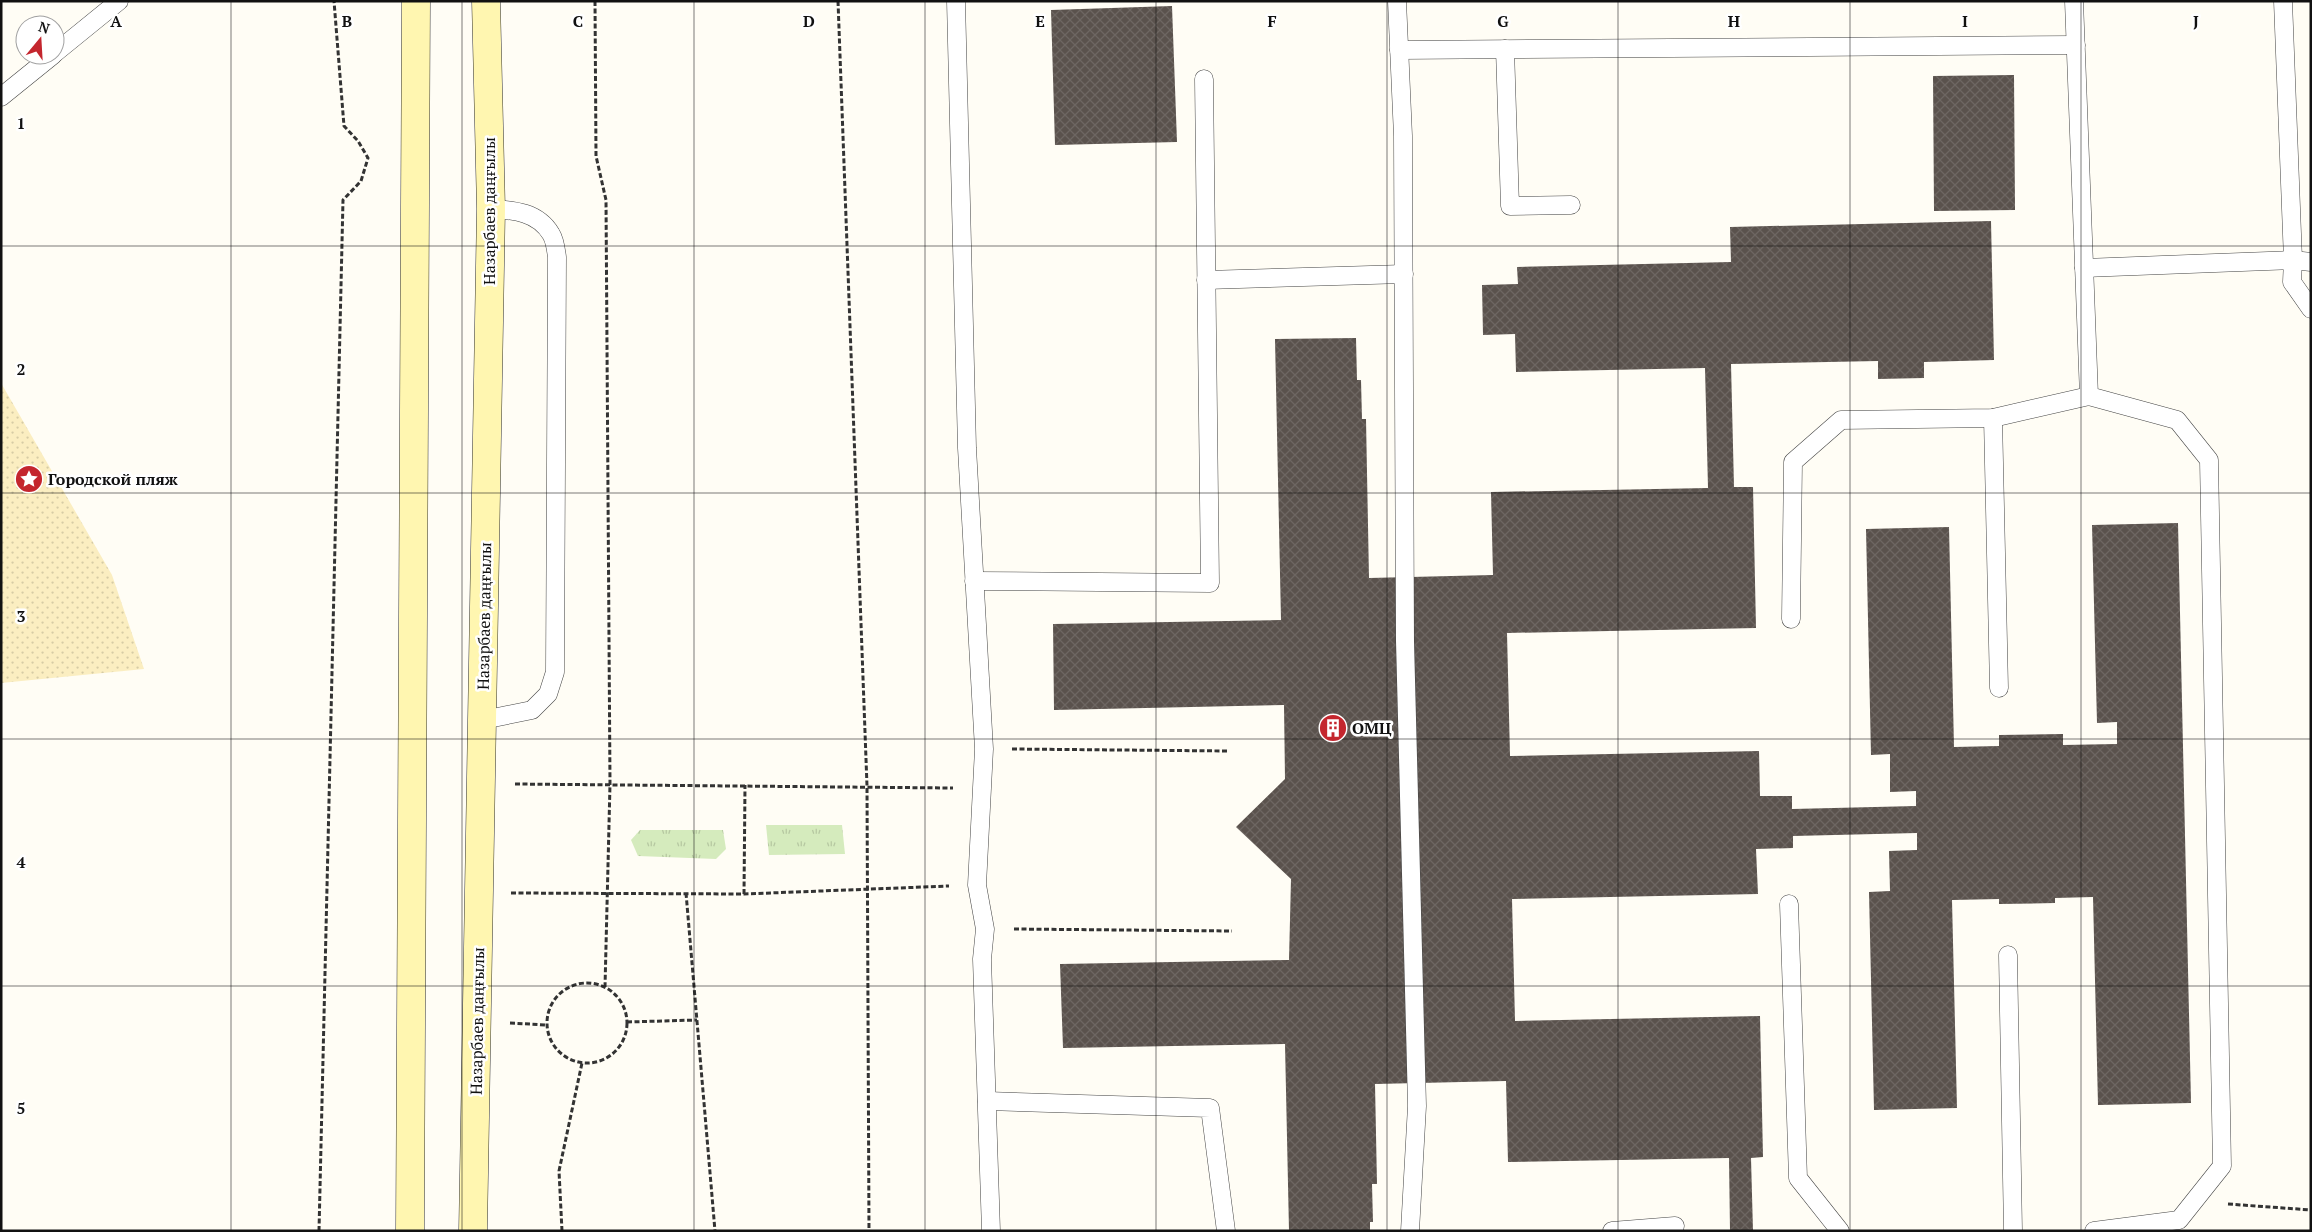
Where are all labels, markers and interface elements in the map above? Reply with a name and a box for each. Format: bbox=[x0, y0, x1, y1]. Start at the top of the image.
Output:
text: A bbox=[110, 10, 122, 32]
text: B bbox=[342, 10, 352, 32]
text: C bbox=[573, 10, 583, 32]
text: D bbox=[803, 10, 815, 32]
text: E bbox=[1035, 10, 1045, 32]
text: F bbox=[1267, 10, 1277, 32]
text: G bbox=[1497, 10, 1509, 32]
text: H bbox=[1728, 10, 1740, 32]
text: I bbox=[1962, 10, 1968, 32]
text: J bbox=[2193, 10, 2199, 32]
north arrow bbox=[15, 15, 65, 65]
text: N bbox=[36, 16, 53, 38]
text: 1 bbox=[16, 112, 26, 134]
street label: Назарбаев даңғылы bbox=[478, 137, 500, 285]
text: 2 bbox=[16, 358, 26, 380]
place icon: Городской пляж bbox=[14, 464, 44, 494]
place label: Городской пляж bbox=[48, 468, 178, 490]
street label: Назарбаев даңғылы bbox=[472, 542, 496, 690]
text: 3 bbox=[16, 605, 26, 627]
building icon: ОМЦ bbox=[1318, 713, 1348, 743]
place label: ОМЦ bbox=[1352, 717, 1392, 739]
text: 4 bbox=[16, 851, 26, 873]
street label: Назарбаев даңғылы bbox=[465, 947, 489, 1095]
text: 5 bbox=[16, 1097, 26, 1119]

